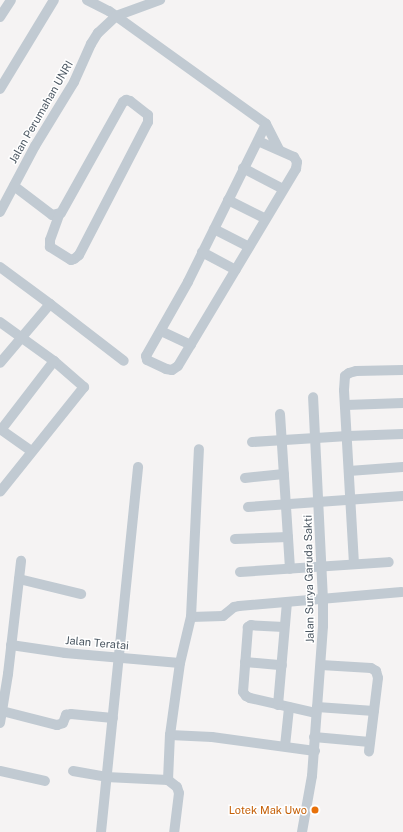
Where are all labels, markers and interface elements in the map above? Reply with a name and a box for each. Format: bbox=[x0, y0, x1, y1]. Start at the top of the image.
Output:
street label: Jalan Perumahan UNRI bbox=[6, 58, 76, 166]
street label: Jalan Surya Garuda Sakti bbox=[301, 515, 317, 643]
street label: Jalan Teratai bbox=[65, 634, 129, 652]
place label: Lotek Mak Uwo bbox=[229, 803, 307, 817]
marker: Lotek Mak Uwo bbox=[310, 805, 320, 815]

